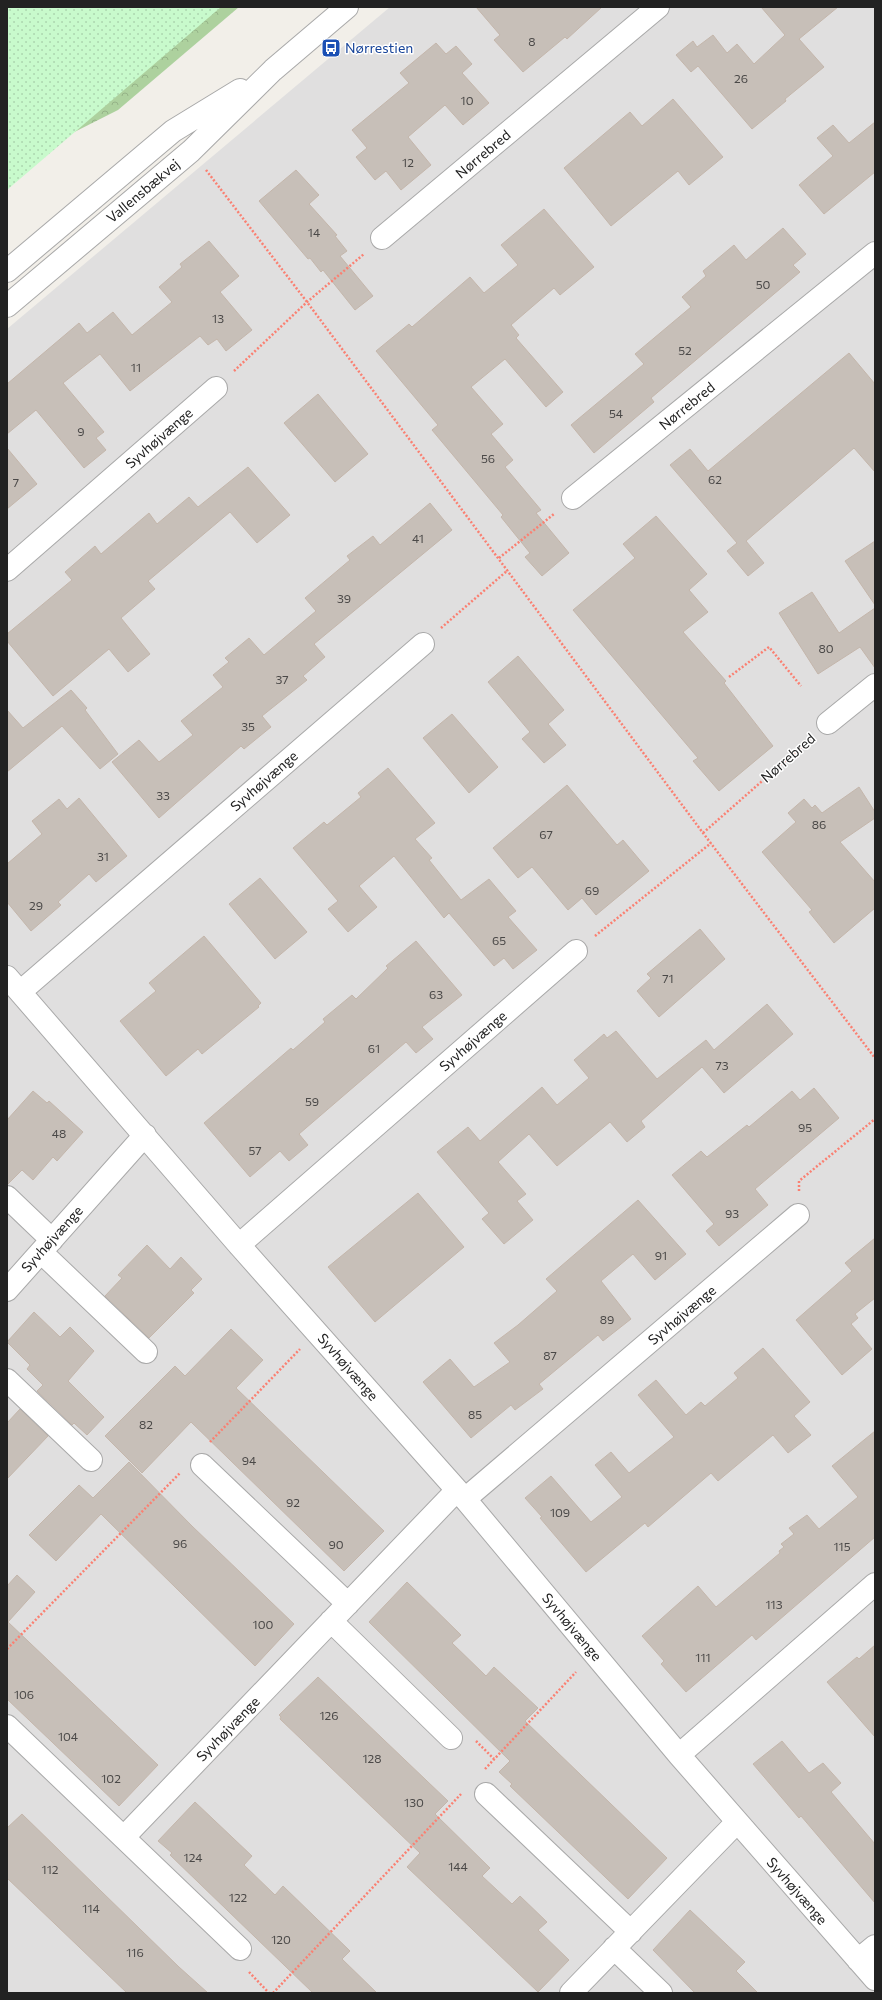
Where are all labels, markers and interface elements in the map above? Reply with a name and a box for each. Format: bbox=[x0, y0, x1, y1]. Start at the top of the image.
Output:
house number: 8 bbox=[528, 34, 536, 48]
bus stop icon: Nørrestien bbox=[320, 37, 342, 59]
place label: Nørrestien bbox=[345, 39, 413, 56]
house number: 26 bbox=[734, 71, 748, 85]
house number: 10 bbox=[461, 93, 474, 107]
street label: Nørrebred bbox=[452, 126, 514, 181]
street label: Vallensbækvej bbox=[103, 155, 183, 226]
house number: 12 bbox=[402, 155, 414, 169]
house number: 14 bbox=[308, 225, 320, 239]
house number: 50 bbox=[756, 277, 771, 291]
house number: 13 bbox=[212, 311, 224, 325]
house number: 52 bbox=[678, 343, 692, 357]
house number: 11 bbox=[131, 360, 141, 374]
street label: Nørrebred bbox=[656, 378, 718, 433]
street label: Syvhøjvænge bbox=[122, 404, 196, 471]
house number: 54 bbox=[609, 406, 623, 420]
house number: 9 bbox=[77, 424, 85, 438]
house number: 56 bbox=[481, 451, 495, 465]
house number: 62 bbox=[708, 472, 722, 486]
house number: 7 bbox=[13, 475, 19, 489]
house number: 41 bbox=[412, 531, 424, 545]
house number: 39 bbox=[337, 591, 351, 605]
house number: 80 bbox=[818, 641, 834, 655]
house number: 37 bbox=[275, 672, 289, 686]
house number: 35 bbox=[241, 719, 255, 733]
street label: Nørrebred bbox=[757, 729, 818, 786]
street label: Syvhøjvænge bbox=[227, 747, 301, 814]
house number: 33 bbox=[156, 788, 170, 802]
house number: 86 bbox=[812, 817, 826, 831]
house number: 67 bbox=[539, 827, 553, 841]
house number: 31 bbox=[97, 849, 109, 863]
house number: 69 bbox=[585, 883, 599, 897]
house number: 29 bbox=[29, 898, 43, 912]
house number: 65 bbox=[492, 933, 506, 947]
house number: 71 bbox=[662, 971, 674, 985]
house number: 63 bbox=[429, 987, 443, 1001]
street label: Syvhøjvænge bbox=[436, 1007, 510, 1074]
house number: 61 bbox=[368, 1041, 380, 1055]
house number: 73 bbox=[715, 1058, 729, 1072]
house number: 59 bbox=[305, 1094, 319, 1108]
house number: 95 bbox=[798, 1120, 812, 1134]
house number: 48 bbox=[52, 1126, 66, 1140]
house number: 57 bbox=[248, 1143, 262, 1157]
street label: Syvhøjvænge bbox=[17, 1202, 86, 1275]
house number: 93 bbox=[725, 1206, 739, 1220]
house number: 91 bbox=[655, 1248, 667, 1262]
street label: Syvhøjvænge bbox=[644, 1281, 719, 1348]
house number: 89 bbox=[600, 1312, 614, 1326]
street label: Syvhøjvænge bbox=[315, 1330, 382, 1404]
house number: 87 bbox=[543, 1348, 557, 1362]
house number: 85 bbox=[468, 1407, 482, 1421]
house number: 82 bbox=[139, 1417, 153, 1431]
house number: 94 bbox=[242, 1453, 256, 1467]
house number: 92 bbox=[286, 1495, 300, 1509]
house number: 109 bbox=[550, 1505, 570, 1519]
house number: 96 bbox=[173, 1536, 187, 1550]
house number: 90 bbox=[328, 1537, 344, 1551]
house number: 115 bbox=[833, 1539, 851, 1553]
street label: Syvhøjvænge bbox=[539, 1589, 606, 1664]
house number: 113 bbox=[765, 1597, 783, 1611]
house number: 100 bbox=[253, 1617, 274, 1631]
house number: 111 bbox=[695, 1650, 711, 1664]
house number: 106 bbox=[14, 1687, 34, 1701]
street label: Syvhøjvænge bbox=[192, 1693, 263, 1765]
house number: 126 bbox=[319, 1708, 339, 1722]
house number: 104 bbox=[58, 1729, 78, 1743]
house number: 128 bbox=[362, 1751, 382, 1765]
house number: 102 bbox=[101, 1771, 121, 1785]
house number: 130 bbox=[404, 1795, 424, 1809]
house number: 124 bbox=[184, 1850, 202, 1864]
street label: Syvhøjvænge bbox=[764, 1854, 831, 1928]
house number: 144 bbox=[448, 1859, 468, 1873]
house number: 112 bbox=[42, 1862, 59, 1876]
house number: 122 bbox=[229, 1890, 248, 1904]
house number: 114 bbox=[82, 1901, 100, 1915]
house number: 120 bbox=[271, 1932, 291, 1946]
house number: 116 bbox=[126, 1945, 144, 1959]

